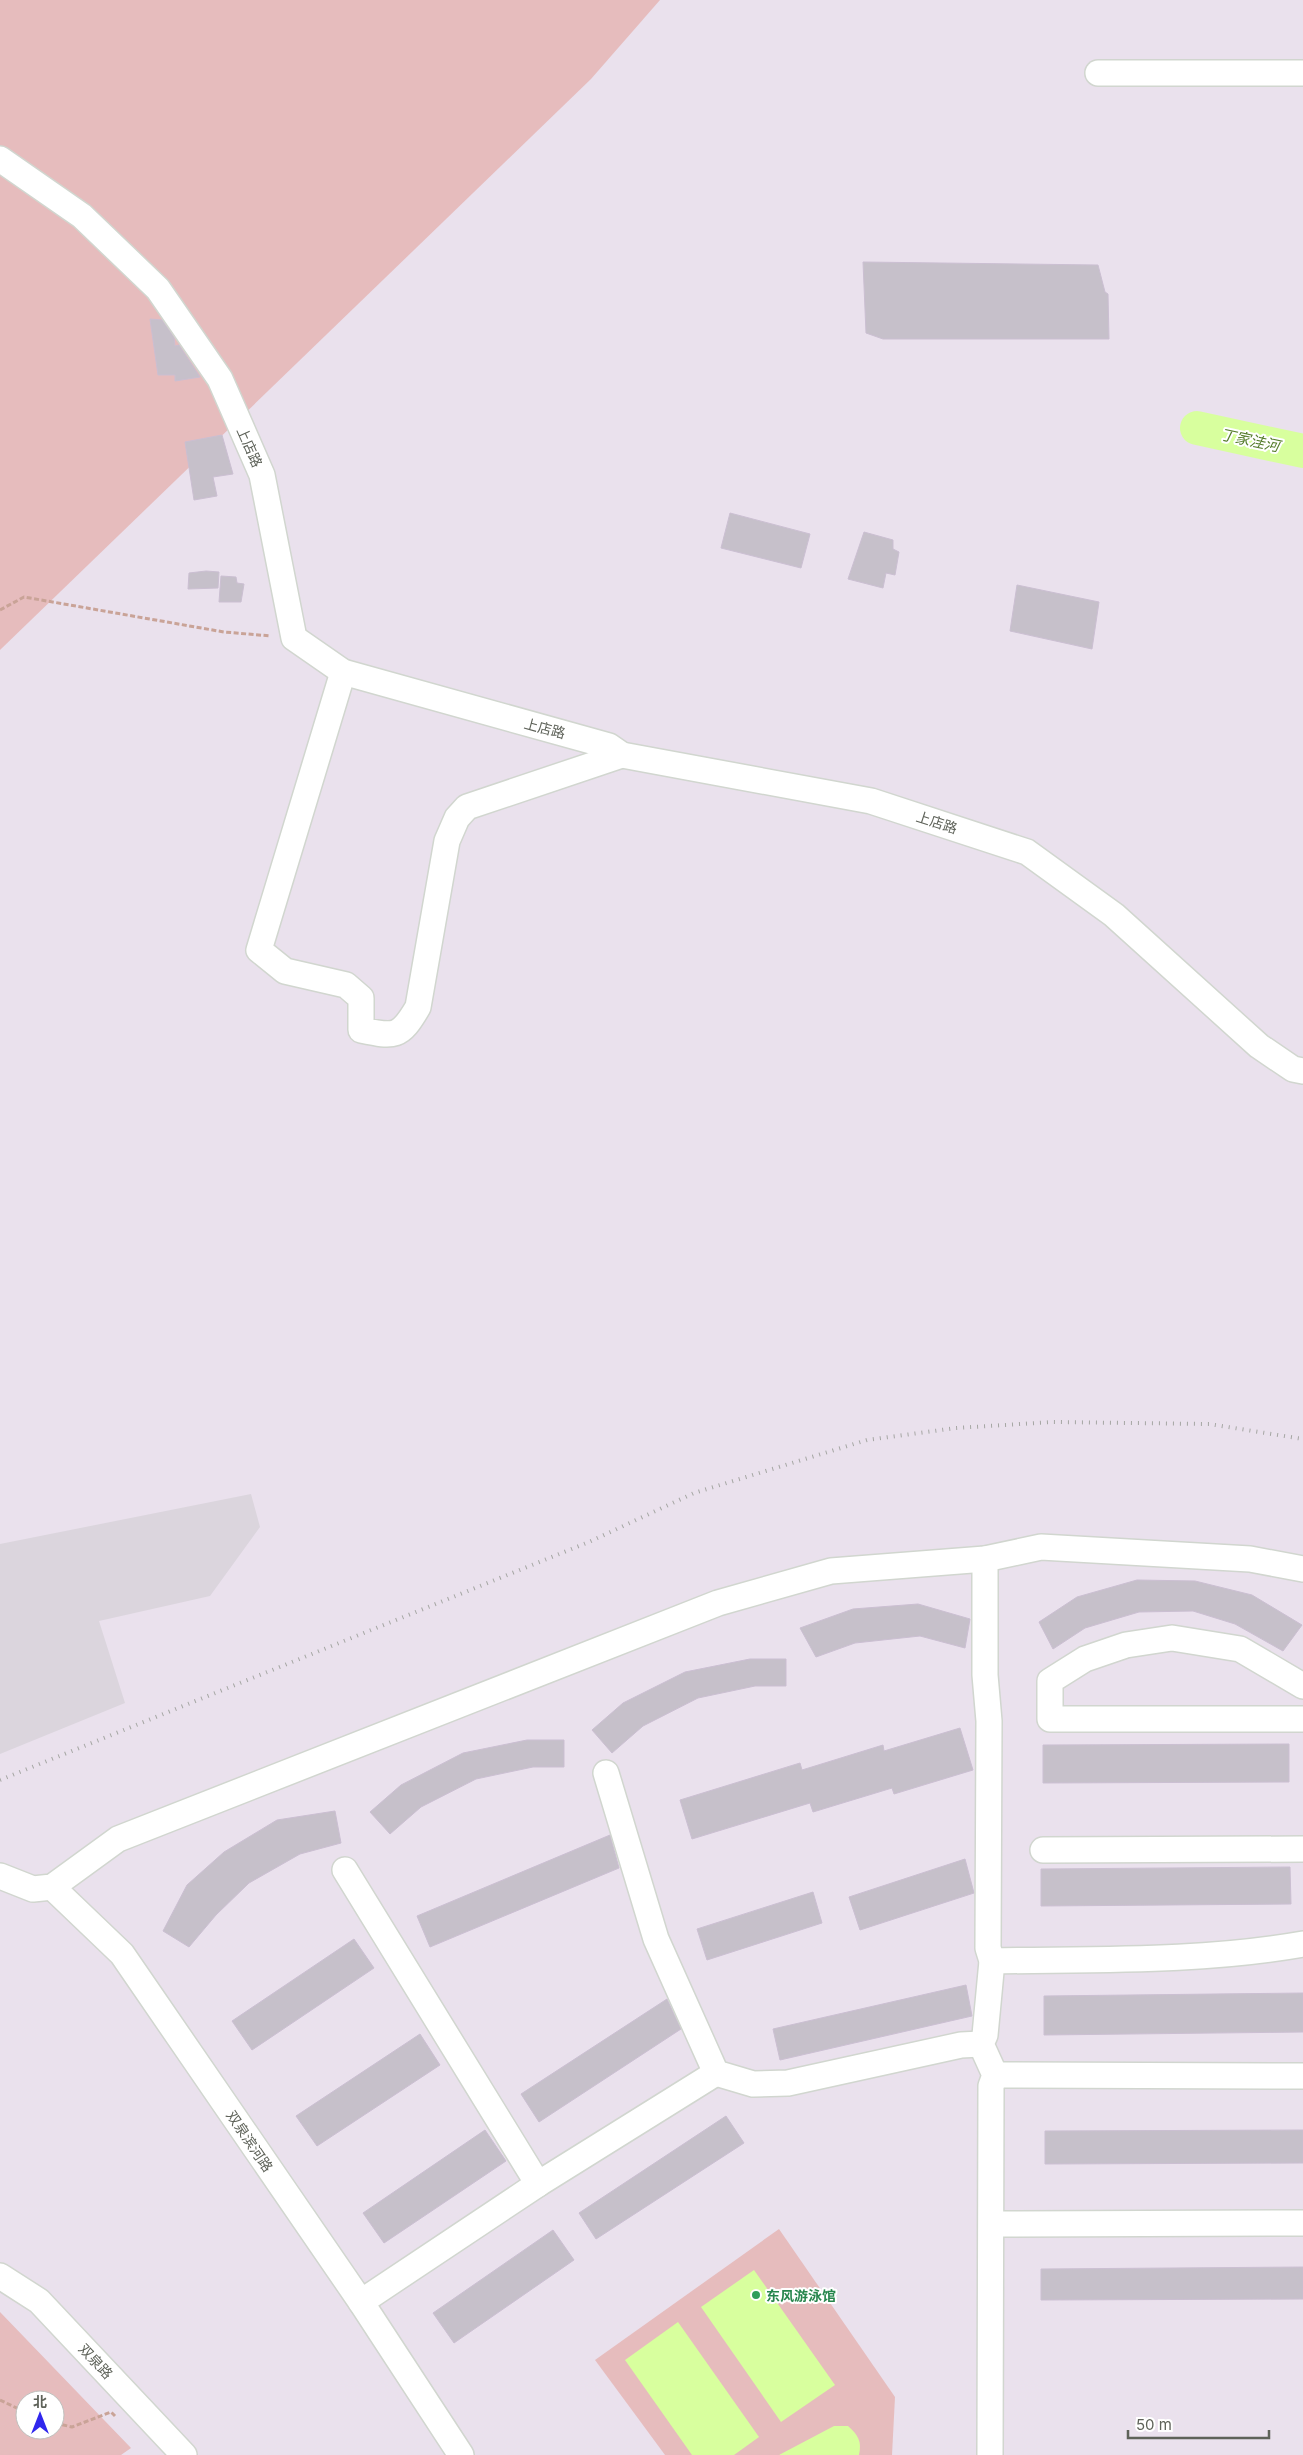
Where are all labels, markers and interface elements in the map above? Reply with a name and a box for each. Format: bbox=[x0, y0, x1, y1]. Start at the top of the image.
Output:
street label: 上店路 bbox=[234, 424, 266, 470]
water label: 丁家洼河 bbox=[1219, 424, 1284, 456]
street label: 上店路 bbox=[523, 714, 567, 742]
street label: 上店路 bbox=[914, 807, 960, 837]
street label: 双泉滨河路 bbox=[223, 2107, 277, 2175]
place label: 东风游泳馆 bbox=[766, 2287, 836, 2304]
marker: 东风游泳馆 bbox=[750, 2289, 762, 2301]
street label: 双泉路 bbox=[75, 2340, 117, 2382]
north arrow bbox=[15, 2390, 65, 2440]
text: 北 bbox=[33, 2393, 47, 2410]
scale bar bbox=[1128, 2408, 1269, 2440]
text: 50 m bbox=[1136, 2415, 1172, 2434]

